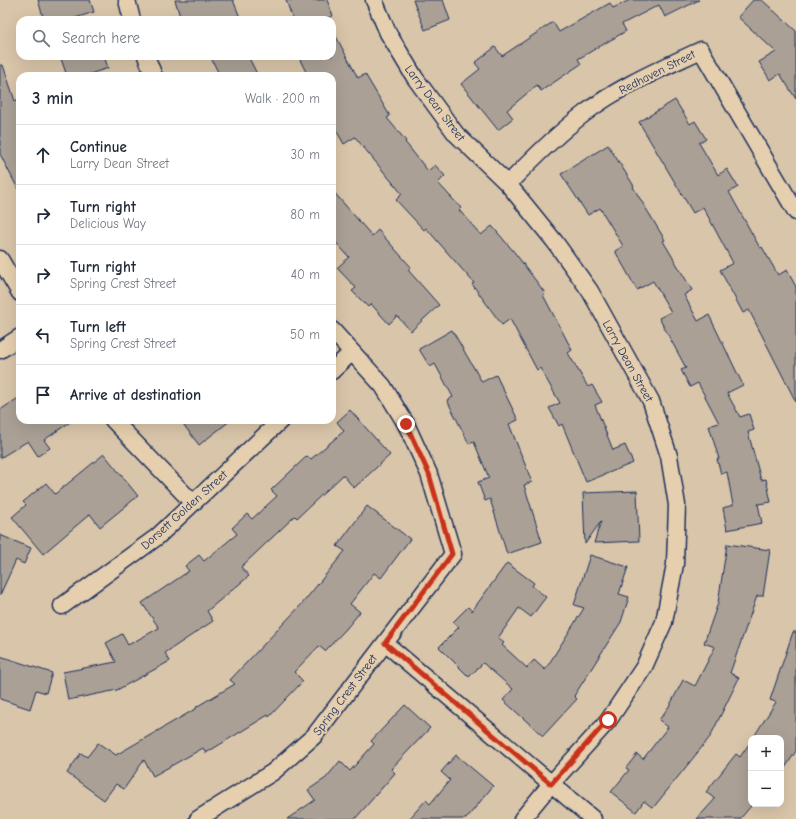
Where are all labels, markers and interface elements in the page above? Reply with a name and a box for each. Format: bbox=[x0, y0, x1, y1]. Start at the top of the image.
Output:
search box bbox=[16, 16, 336, 60]
icon: search bbox=[30, 27, 52, 49]
text: Search here bbox=[62, 29, 140, 47]
street label: Redhaven Street bbox=[617, 47, 698, 97]
street label: Larry Dean Street bbox=[402, 62, 468, 144]
text: 3 min bbox=[32, 89, 73, 108]
text: Walk · 200 m bbox=[245, 91, 320, 106]
text: Continue bbox=[70, 138, 127, 156]
icon: ahead bbox=[32, 144, 54, 166]
text: 30 m bbox=[290, 147, 320, 162]
text: Larry Dean Street bbox=[70, 156, 169, 171]
text: Turn right bbox=[70, 198, 136, 216]
icon: right bbox=[32, 204, 54, 226]
text: 80 m bbox=[290, 207, 320, 222]
text: Delicious Way bbox=[70, 216, 146, 231]
text: Turn right bbox=[70, 258, 136, 276]
icon: right bbox=[32, 264, 54, 286]
text: 40 m bbox=[291, 267, 320, 282]
text: Spring Crest Street bbox=[70, 276, 176, 291]
text: Turn left bbox=[70, 318, 126, 336]
street label: Larry Dean Street bbox=[600, 318, 657, 405]
icon: left bbox=[32, 324, 54, 346]
text: 50 m bbox=[290, 327, 320, 342]
text: Spring Crest Street bbox=[70, 336, 176, 351]
icon: arrive bbox=[32, 384, 54, 406]
text: Arrive at destination bbox=[70, 386, 201, 404]
route end bbox=[397, 415, 415, 433]
street label: Dorsett Golden Street bbox=[138, 467, 230, 552]
street label: Spring Crest Street bbox=[310, 651, 380, 738]
route start bbox=[599, 711, 617, 729]
map controls bbox=[748, 735, 784, 807]
button: + bbox=[748, 735, 784, 771]
button: − bbox=[748, 771, 784, 807]

